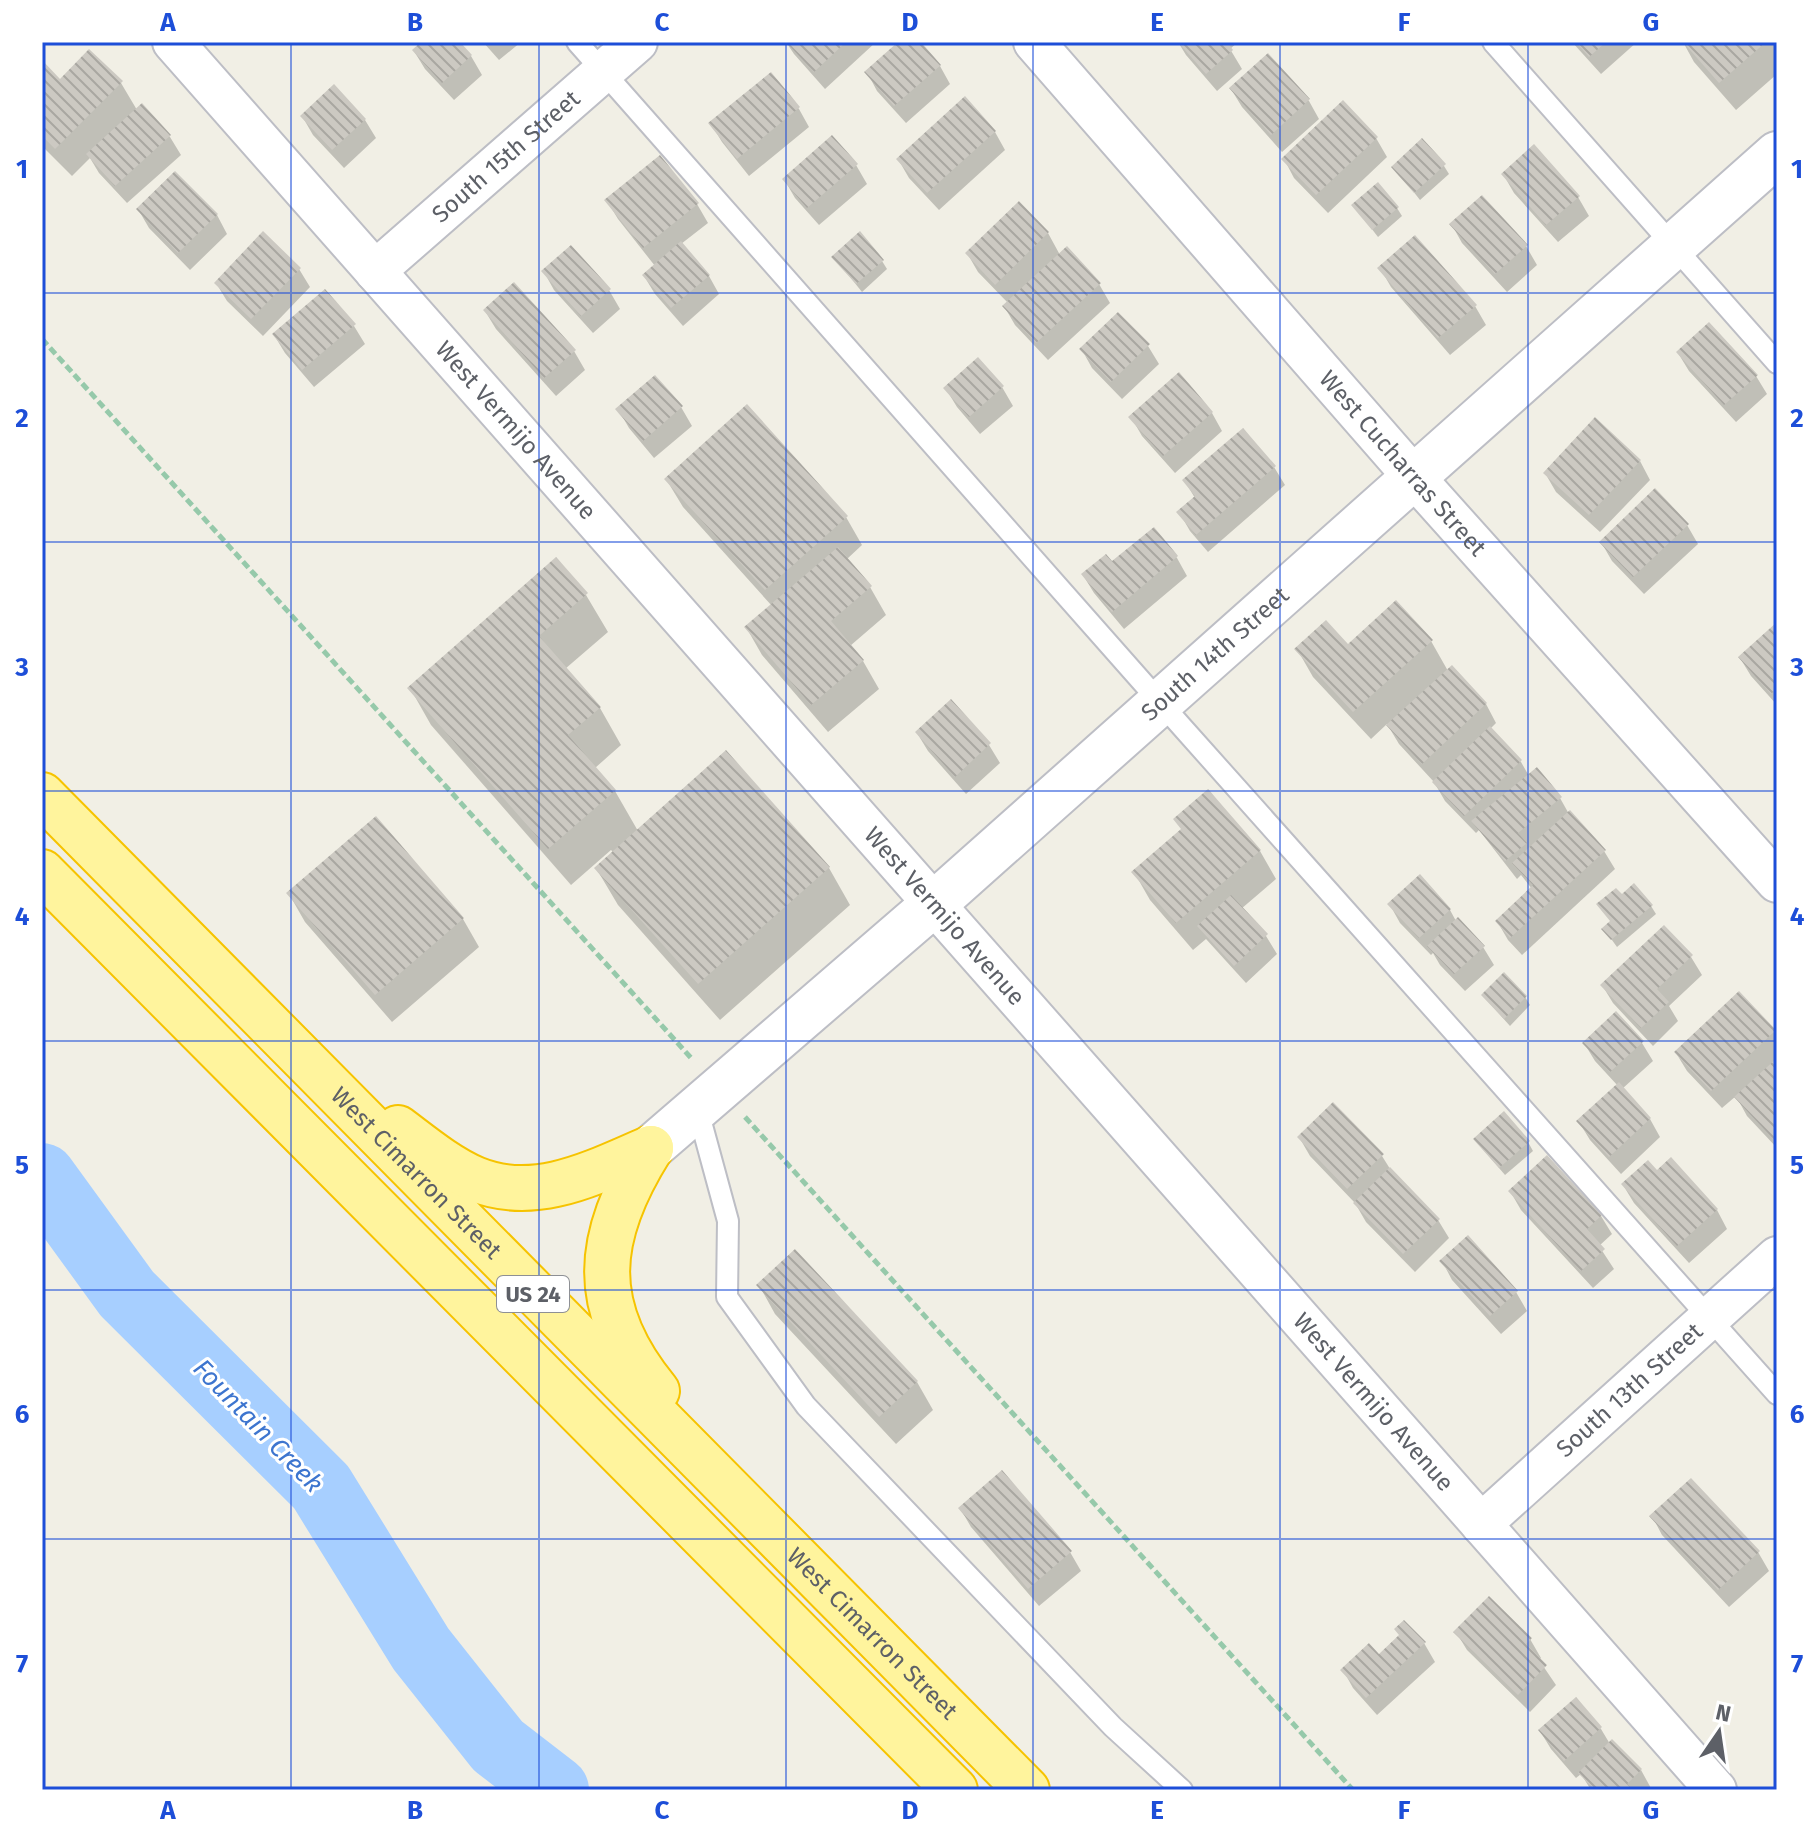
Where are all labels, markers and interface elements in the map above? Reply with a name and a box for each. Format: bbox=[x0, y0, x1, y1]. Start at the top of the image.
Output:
text: A bbox=[159, 7, 176, 38]
text: B bbox=[407, 7, 423, 38]
text: C bbox=[655, 7, 670, 38]
text: D bbox=[902, 7, 919, 38]
text: E bbox=[1150, 7, 1164, 38]
text: F bbox=[1398, 7, 1411, 38]
text: G bbox=[1643, 7, 1659, 38]
street label: South 15th Street bbox=[426, 84, 586, 228]
text: 1 bbox=[16, 154, 28, 185]
text: 1 bbox=[1791, 154, 1803, 185]
street label: West Vermijo Avenue bbox=[430, 336, 602, 525]
street label: West Cucharras Street bbox=[1314, 365, 1492, 562]
text: 2 bbox=[15, 403, 29, 434]
text: 2 bbox=[1790, 403, 1804, 434]
street label: South 14th Street bbox=[1136, 581, 1295, 727]
text: 3 bbox=[14, 652, 29, 683]
text: 3 bbox=[1789, 652, 1804, 683]
street label: West Vermijo Avenue bbox=[859, 821, 1031, 1011]
text: 4 bbox=[15, 901, 30, 932]
text: 4 bbox=[1790, 901, 1805, 932]
street label: West Cimarron Street bbox=[325, 1081, 507, 1265]
text: 5 bbox=[15, 1150, 29, 1181]
text: 5 bbox=[1790, 1150, 1804, 1181]
road number: US 24 bbox=[497, 1276, 569, 1312]
street label: West Vermijo Avenue bbox=[1287, 1307, 1459, 1497]
street label: South 13th Street bbox=[1551, 1317, 1709, 1463]
water label: Fountain Creek bbox=[187, 1353, 329, 1499]
text: 6 bbox=[15, 1399, 30, 1430]
text: 6 bbox=[1790, 1399, 1805, 1430]
street label: West Cimarron Street bbox=[781, 1542, 963, 1726]
text: 7 bbox=[16, 1649, 28, 1680]
text: 7 bbox=[1791, 1649, 1803, 1680]
north arrow bbox=[1679, 1692, 1759, 1772]
text: N bbox=[1713, 1698, 1734, 1728]
text: A bbox=[159, 1795, 176, 1826]
text: B bbox=[407, 1795, 423, 1826]
text: C bbox=[655, 1795, 670, 1826]
text: D bbox=[902, 1795, 919, 1826]
text: E bbox=[1150, 1795, 1164, 1826]
text: F bbox=[1398, 1795, 1411, 1826]
text: G bbox=[1643, 1795, 1659, 1826]

